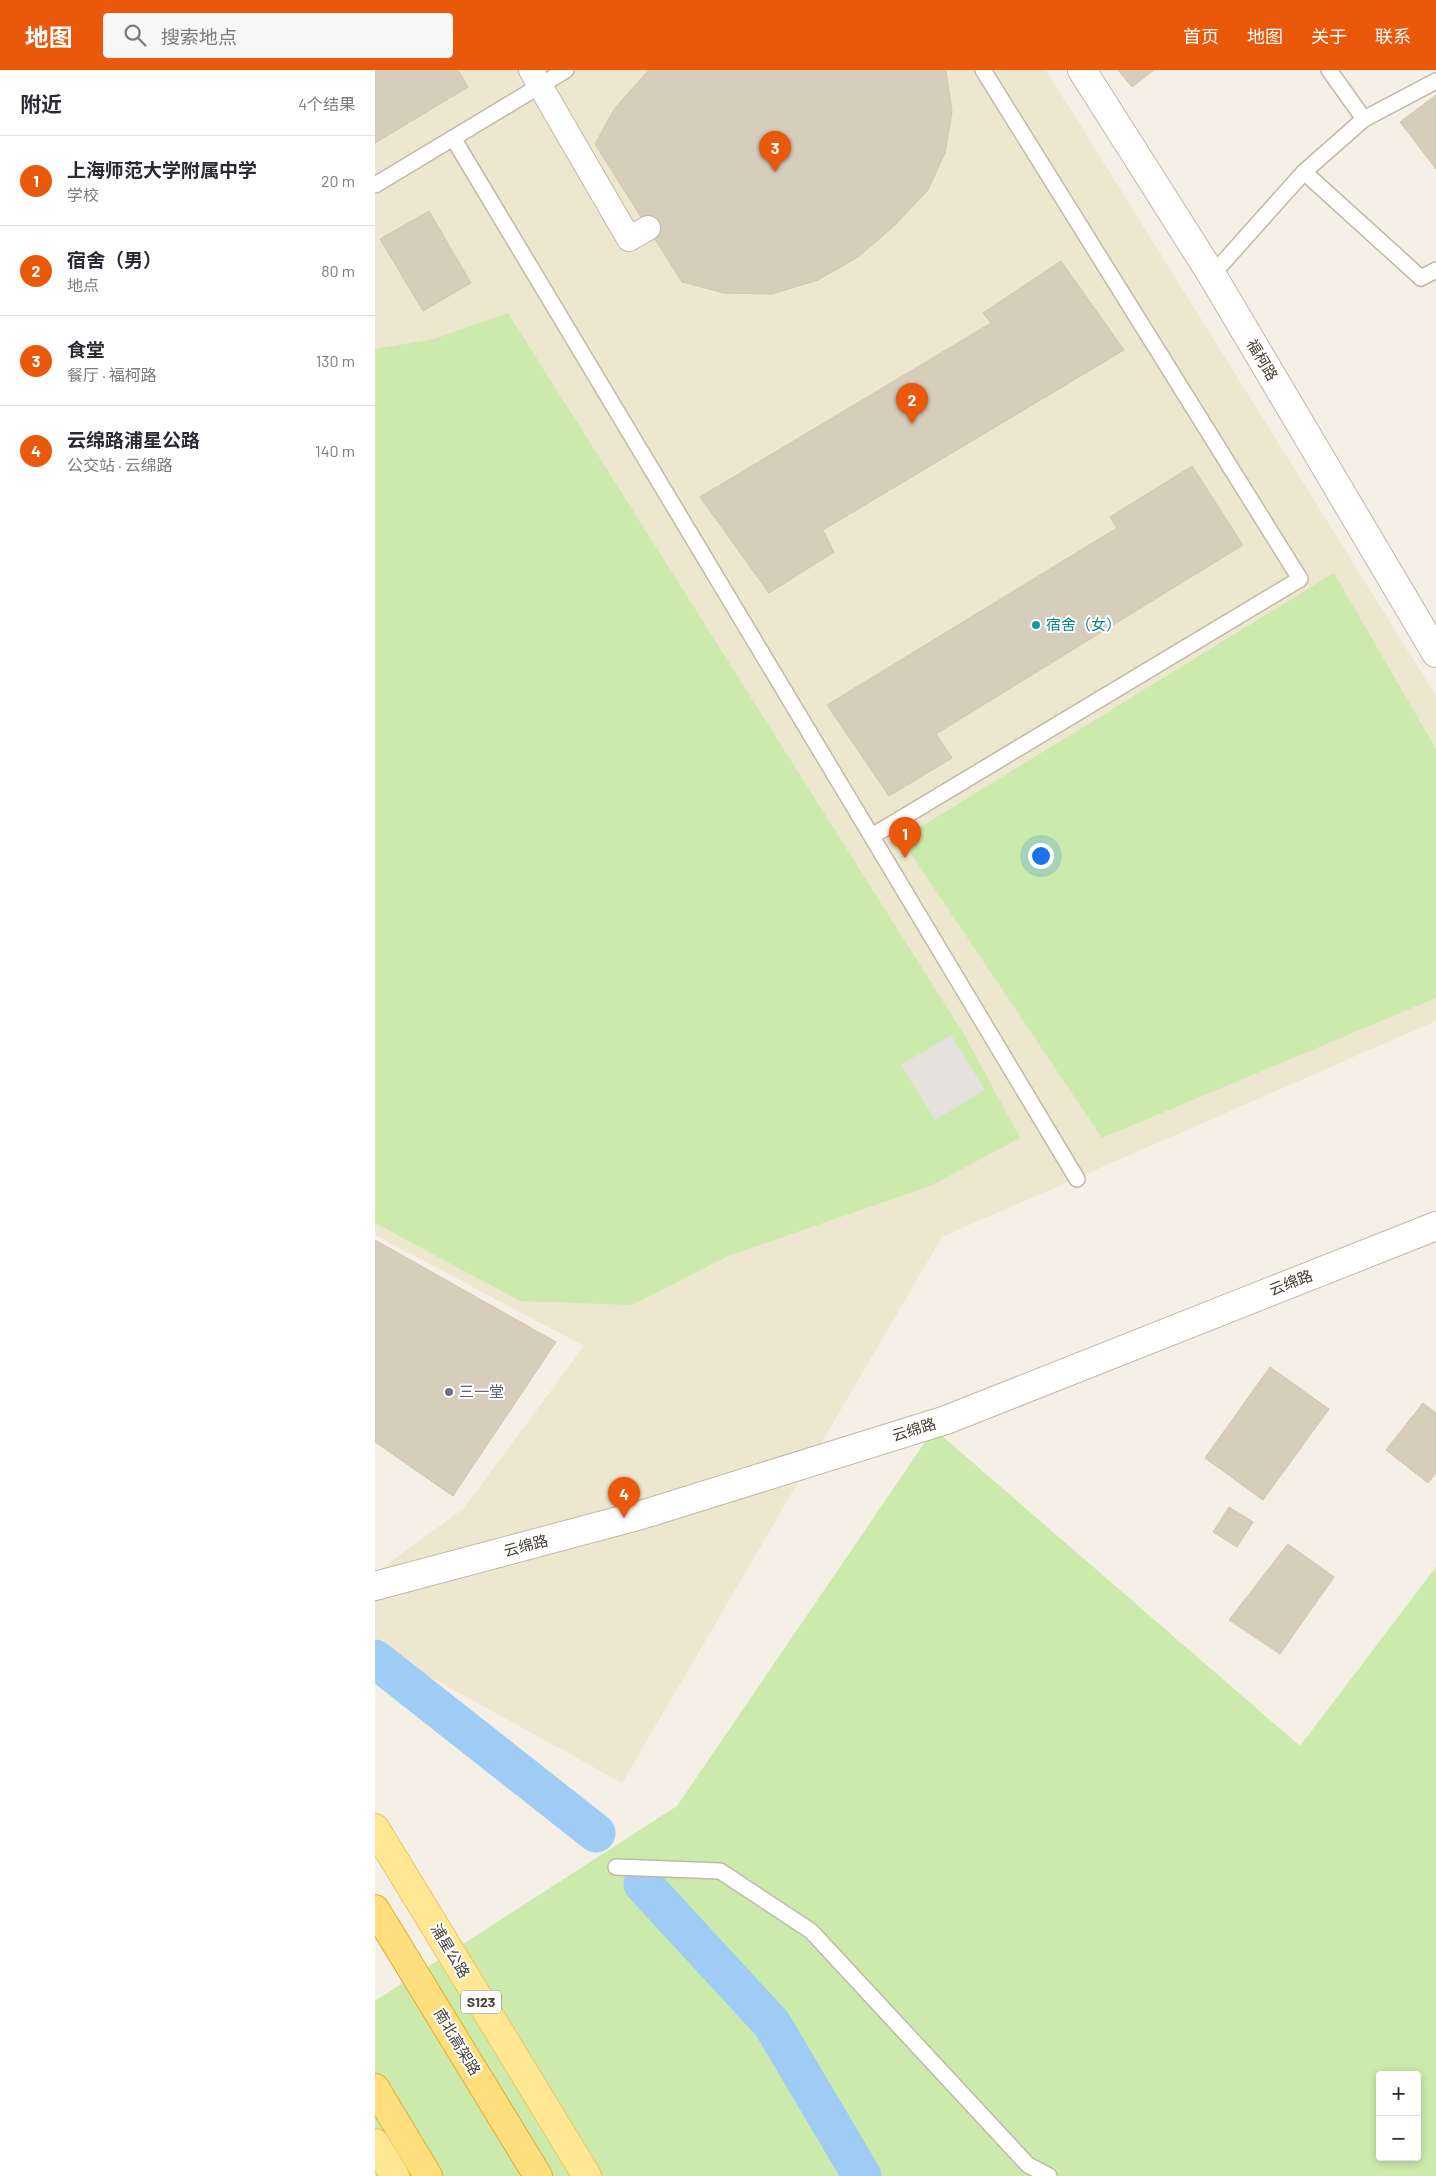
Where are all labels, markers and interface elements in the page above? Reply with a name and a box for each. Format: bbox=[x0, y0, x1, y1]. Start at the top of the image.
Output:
search box bbox=[103, 13, 453, 58]
icon: search bbox=[121, 21, 149, 49]
text: 地图 bbox=[25, 22, 73, 51]
text: 搜索地点 bbox=[161, 25, 237, 48]
text: 首页 bbox=[1183, 25, 1219, 47]
text: 地图 bbox=[1247, 25, 1283, 47]
text: 关于 bbox=[1311, 25, 1347, 47]
text: 联系 bbox=[1375, 25, 1411, 47]
text: 附近 bbox=[20, 91, 62, 116]
text: 4个结果 bbox=[298, 94, 355, 113]
pin: 3 bbox=[759, 131, 791, 172]
text: 上海师范大学附属中学 bbox=[67, 158, 257, 181]
text: 1 bbox=[33, 171, 39, 190]
text: 20 m bbox=[321, 171, 355, 190]
text: 学校 bbox=[67, 185, 99, 204]
text: 宿舍（男） bbox=[67, 248, 162, 271]
text: 2 bbox=[32, 261, 40, 280]
text: 80 m bbox=[321, 261, 355, 280]
text: 地点 bbox=[67, 275, 99, 294]
street label: 福柯路 bbox=[1244, 336, 1282, 383]
text: 食堂 bbox=[67, 338, 105, 361]
text: 3 bbox=[32, 351, 40, 370]
text: 130 m bbox=[316, 351, 355, 370]
text: 餐厅 · 福柯路 bbox=[67, 365, 157, 384]
pin: 2 bbox=[896, 383, 928, 424]
text: 云绵路浦星公路 bbox=[67, 428, 200, 451]
text: 4 bbox=[31, 441, 41, 460]
text: 140 m bbox=[315, 441, 355, 460]
text: 公交站 · 云绵路 bbox=[67, 455, 173, 474]
place label: 宿舍（女） bbox=[1046, 615, 1121, 633]
marker: 宿舍（女） bbox=[1030, 619, 1042, 631]
pin: 1 bbox=[889, 817, 921, 858]
your location bbox=[1028, 843, 1054, 869]
street label: 云绵路 bbox=[1266, 1266, 1315, 1299]
place label: 三一堂 bbox=[459, 1382, 504, 1400]
marker: 三一堂 bbox=[443, 1386, 455, 1398]
street label: 云绵路 bbox=[890, 1414, 938, 1444]
pin: 4 bbox=[608, 1477, 640, 1518]
street label: 云绵路 bbox=[502, 1531, 550, 1560]
street label: 浦星公路 bbox=[428, 1920, 474, 1981]
road number: S123 bbox=[461, 1990, 501, 2014]
street label: 南北高架路 bbox=[431, 2005, 485, 2078]
map controls bbox=[1376, 2071, 1421, 2161]
button: + bbox=[1376, 2071, 1421, 2116]
button: − bbox=[1376, 2116, 1421, 2161]

